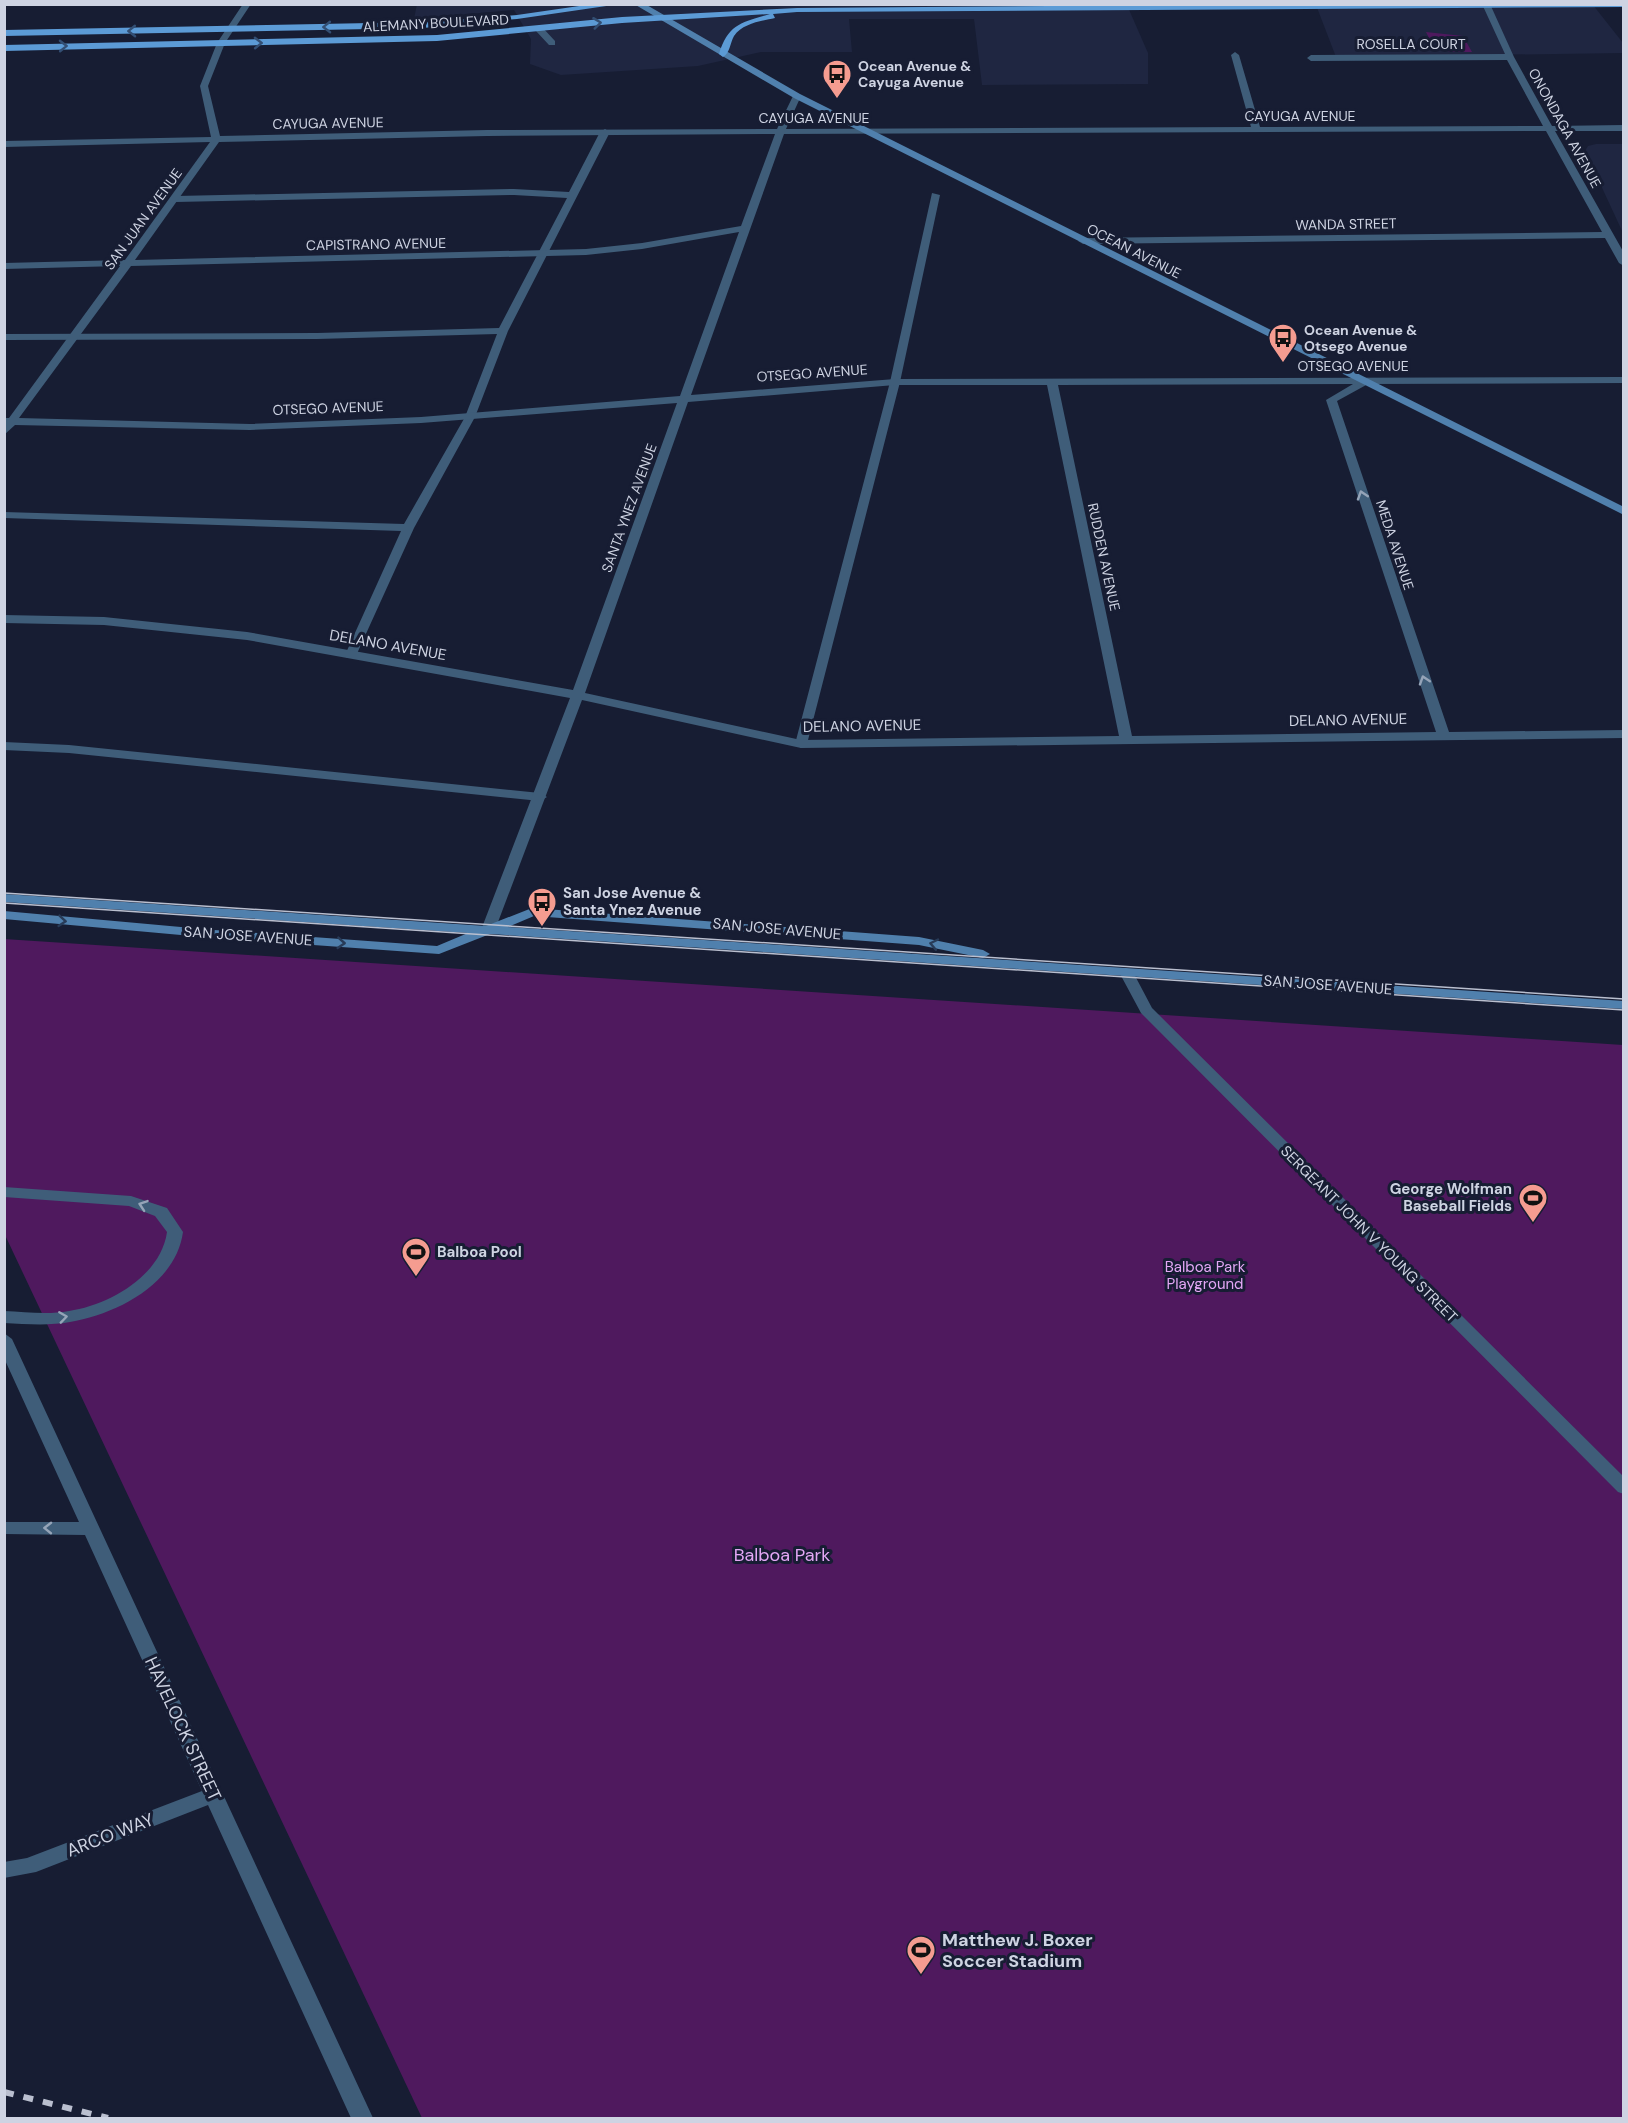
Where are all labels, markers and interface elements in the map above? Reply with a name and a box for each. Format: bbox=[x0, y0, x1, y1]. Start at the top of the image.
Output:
street label: ALEMANY BOULEVARD bbox=[363, 10, 509, 36]
one-way arrow bbox=[592, 17, 602, 29]
one-way arrow bbox=[323, 21, 332, 33]
one-way arrow bbox=[128, 24, 137, 37]
street label: ROSELLA COURT bbox=[1356, 35, 1466, 53]
one-way arrow bbox=[253, 37, 262, 49]
one-way arrow bbox=[58, 40, 67, 53]
place label: Ocean Avenue & Cayuga Avenue bbox=[858, 57, 971, 91]
bus stop icon: Ocean Avenue & Cayuga Avenue bbox=[821, 58, 853, 100]
street label: ONONDAGA AVENUE bbox=[1525, 65, 1605, 191]
street label: CAYUGA AVENUE bbox=[1245, 107, 1356, 125]
street label: CAYUGA AVENUE bbox=[759, 109, 870, 127]
street label: CAYUGA AVENUE bbox=[272, 113, 384, 133]
street label: SAN JUAN AVENUE bbox=[100, 165, 186, 273]
street label: WANDA STREET bbox=[1295, 214, 1397, 234]
street label: OCEAN AVENUE bbox=[1084, 219, 1184, 283]
street label: CAPISTRANO AVENUE bbox=[306, 234, 446, 254]
place label: Ocean Avenue & Otsego Avenue bbox=[1304, 321, 1417, 355]
bus stop icon: Ocean Avenue & Otsego Avenue bbox=[1267, 322, 1299, 364]
street label: OTSEGO AVENUE bbox=[1297, 357, 1409, 375]
street label: OTSEGO AVENUE bbox=[756, 360, 868, 386]
street label: OTSEGO AVENUE bbox=[272, 397, 384, 419]
street label: SANTA YNEZ AVENUE bbox=[597, 441, 661, 575]
one-way arrow bbox=[1357, 490, 1370, 501]
street label: MEDA AVENUE bbox=[1372, 498, 1418, 592]
street label: RUDDEN AVENUE bbox=[1084, 501, 1124, 613]
street label: DELANO AVENUE bbox=[328, 625, 448, 665]
one-way arrow bbox=[1419, 675, 1431, 686]
street label: DELANO AVENUE bbox=[1289, 709, 1407, 731]
street label: DELANO AVENUE bbox=[803, 715, 921, 737]
place label: San Jose Avenue & Santa Ynez Avenue bbox=[563, 883, 702, 920]
bus stop icon: San Jose Avenue & Santa Ynez Avenue bbox=[526, 886, 558, 928]
street label: SAN JOSE AVENUE bbox=[712, 913, 842, 945]
one-way arrow bbox=[58, 914, 67, 927]
street label: SAN JOSE AVENUE bbox=[183, 922, 313, 950]
one-way arrow bbox=[336, 936, 345, 949]
one-way arrow bbox=[930, 938, 940, 951]
street label: SAN JOSE AVENUE bbox=[1263, 971, 1393, 999]
street label: SERGEANT JOHN V YOUNG STREET bbox=[1276, 1141, 1462, 1327]
place label: George Wolfman Baseball Fields bbox=[1390, 1179, 1512, 1216]
sports icon: George Wolfman Baseball Fields bbox=[1517, 1182, 1549, 1224]
one-way arrow bbox=[138, 1200, 149, 1213]
sports icon: Balboa Pool bbox=[400, 1236, 432, 1278]
place label: Balboa Pool bbox=[437, 1242, 522, 1262]
park label: Balboa Park Playground bbox=[1165, 1257, 1246, 1294]
one-way arrow bbox=[58, 1312, 67, 1324]
one-way arrow bbox=[44, 1522, 53, 1534]
park label: Balboa Park bbox=[734, 1543, 830, 1567]
street label: HAVELOCK STREET bbox=[139, 1653, 227, 1805]
street label: ARCO WAY bbox=[63, 1807, 158, 1863]
place label: Matthew J. Boxer Soccer Stadium bbox=[942, 1928, 1093, 1973]
sports icon: Matthew J. Boxer Soccer Stadium bbox=[905, 1934, 937, 1976]

